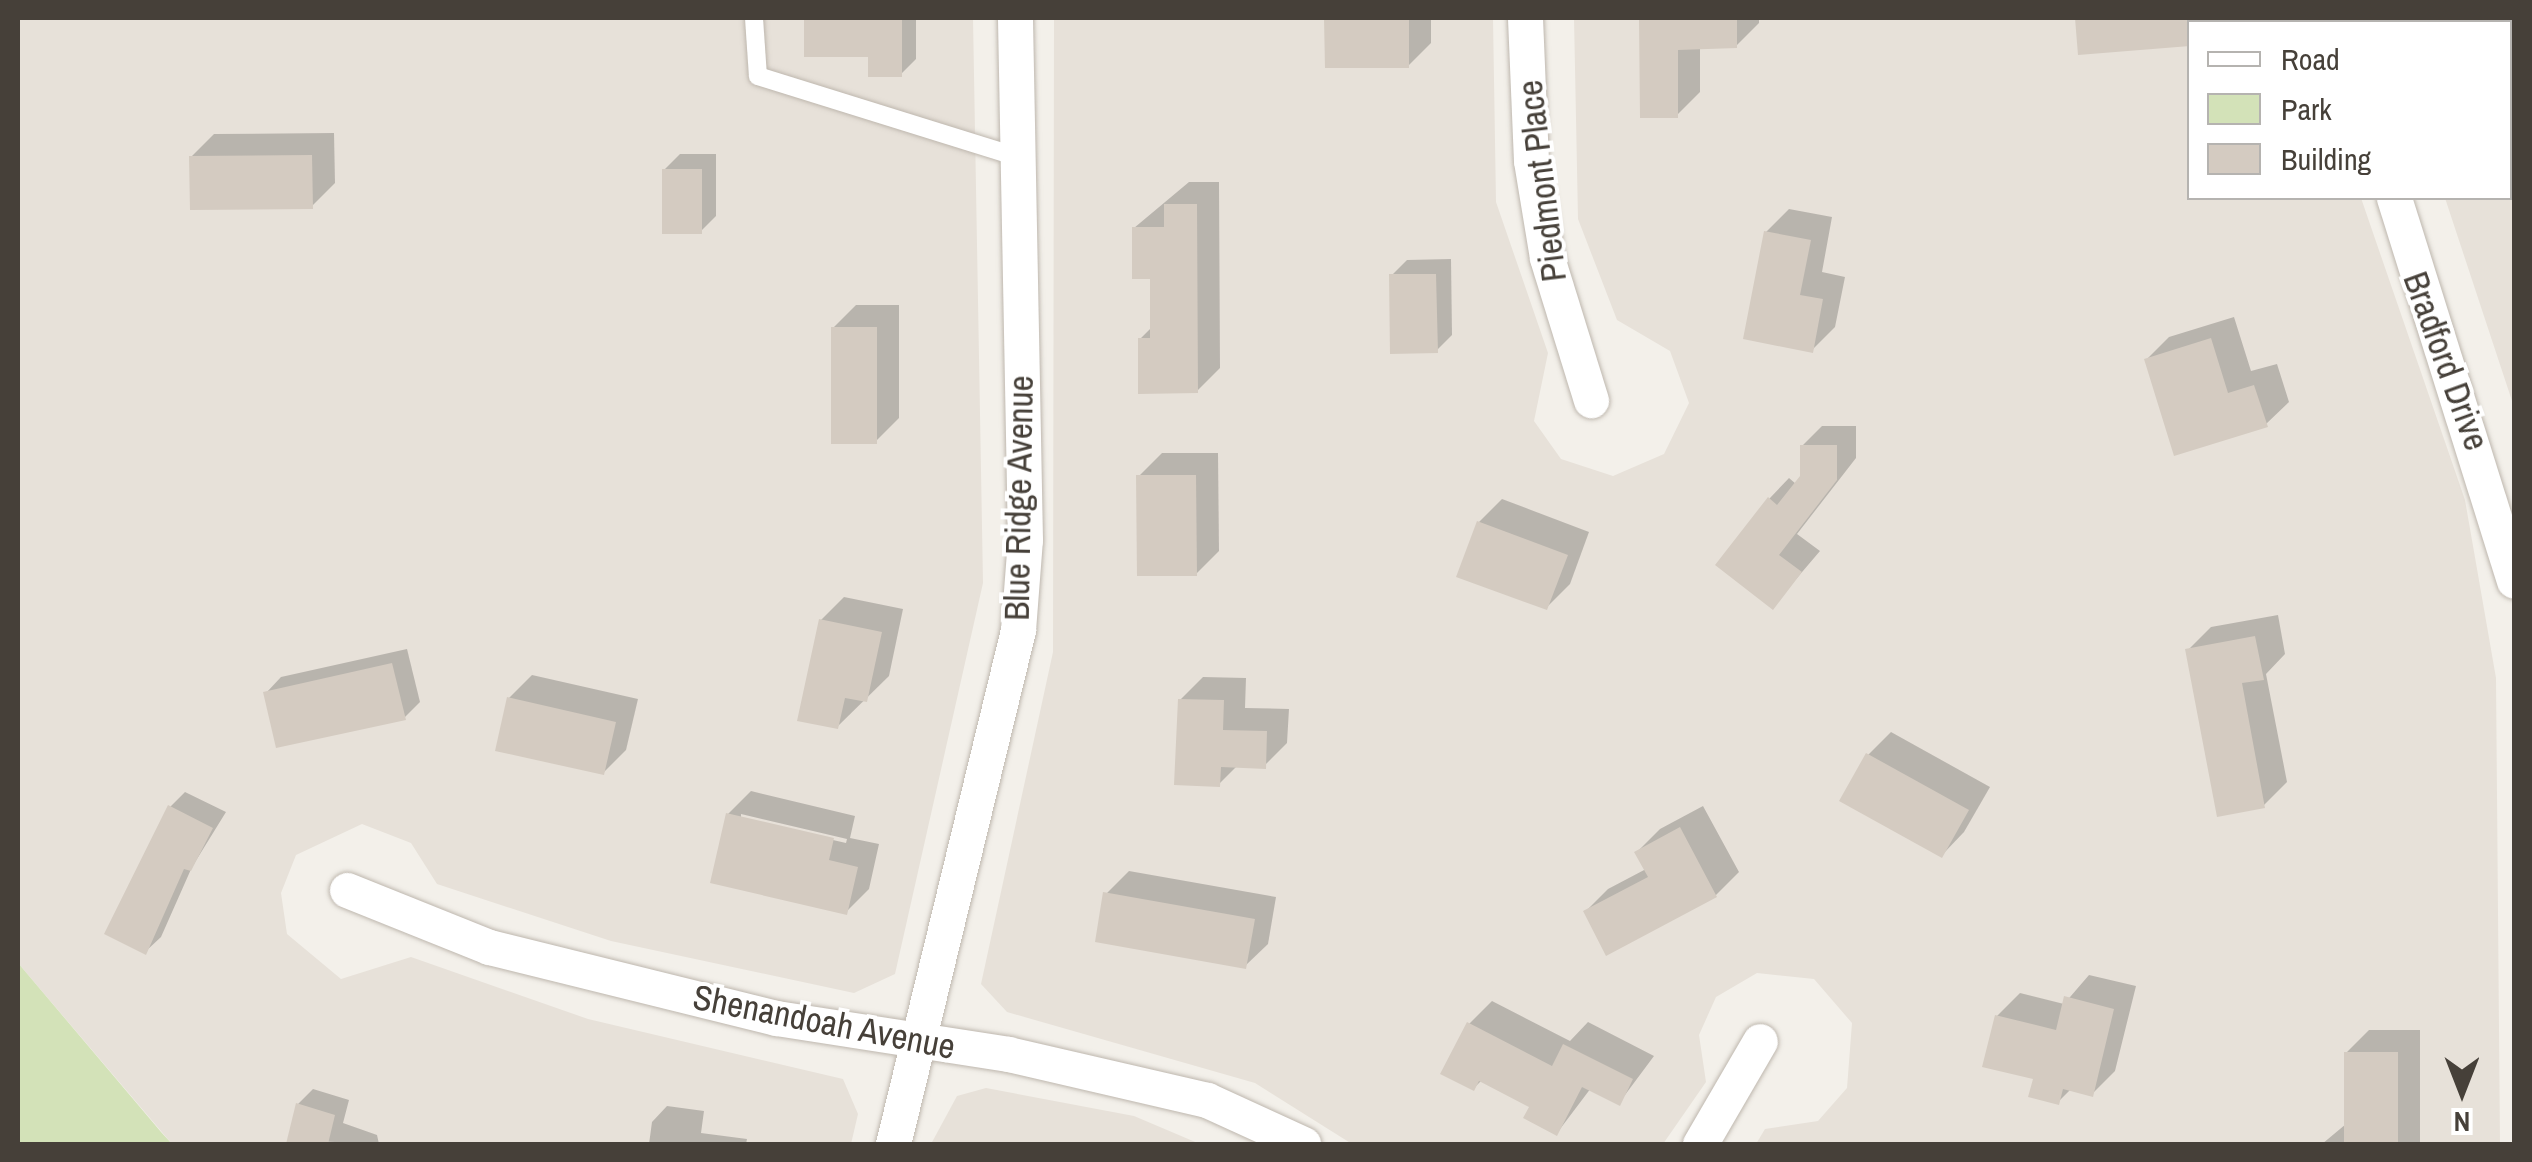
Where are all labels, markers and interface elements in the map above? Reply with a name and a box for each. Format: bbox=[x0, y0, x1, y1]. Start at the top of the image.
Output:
legend bbox=[2187, 20, 2512, 200]
text: Road bbox=[2281, 39, 2340, 79]
street label: Piedmont Place bbox=[1509, 78, 1575, 284]
text: Park bbox=[2281, 89, 2332, 129]
text: Building bbox=[2281, 139, 2371, 179]
street label: Bradford Drive bbox=[2394, 266, 2498, 456]
street label: Blue Ridge Avenue bbox=[996, 374, 1042, 622]
street label: Shenandoah Avenue bbox=[689, 976, 959, 1068]
north arrow bbox=[2412, 1042, 2512, 1142]
text: N bbox=[2454, 1103, 2470, 1141]

